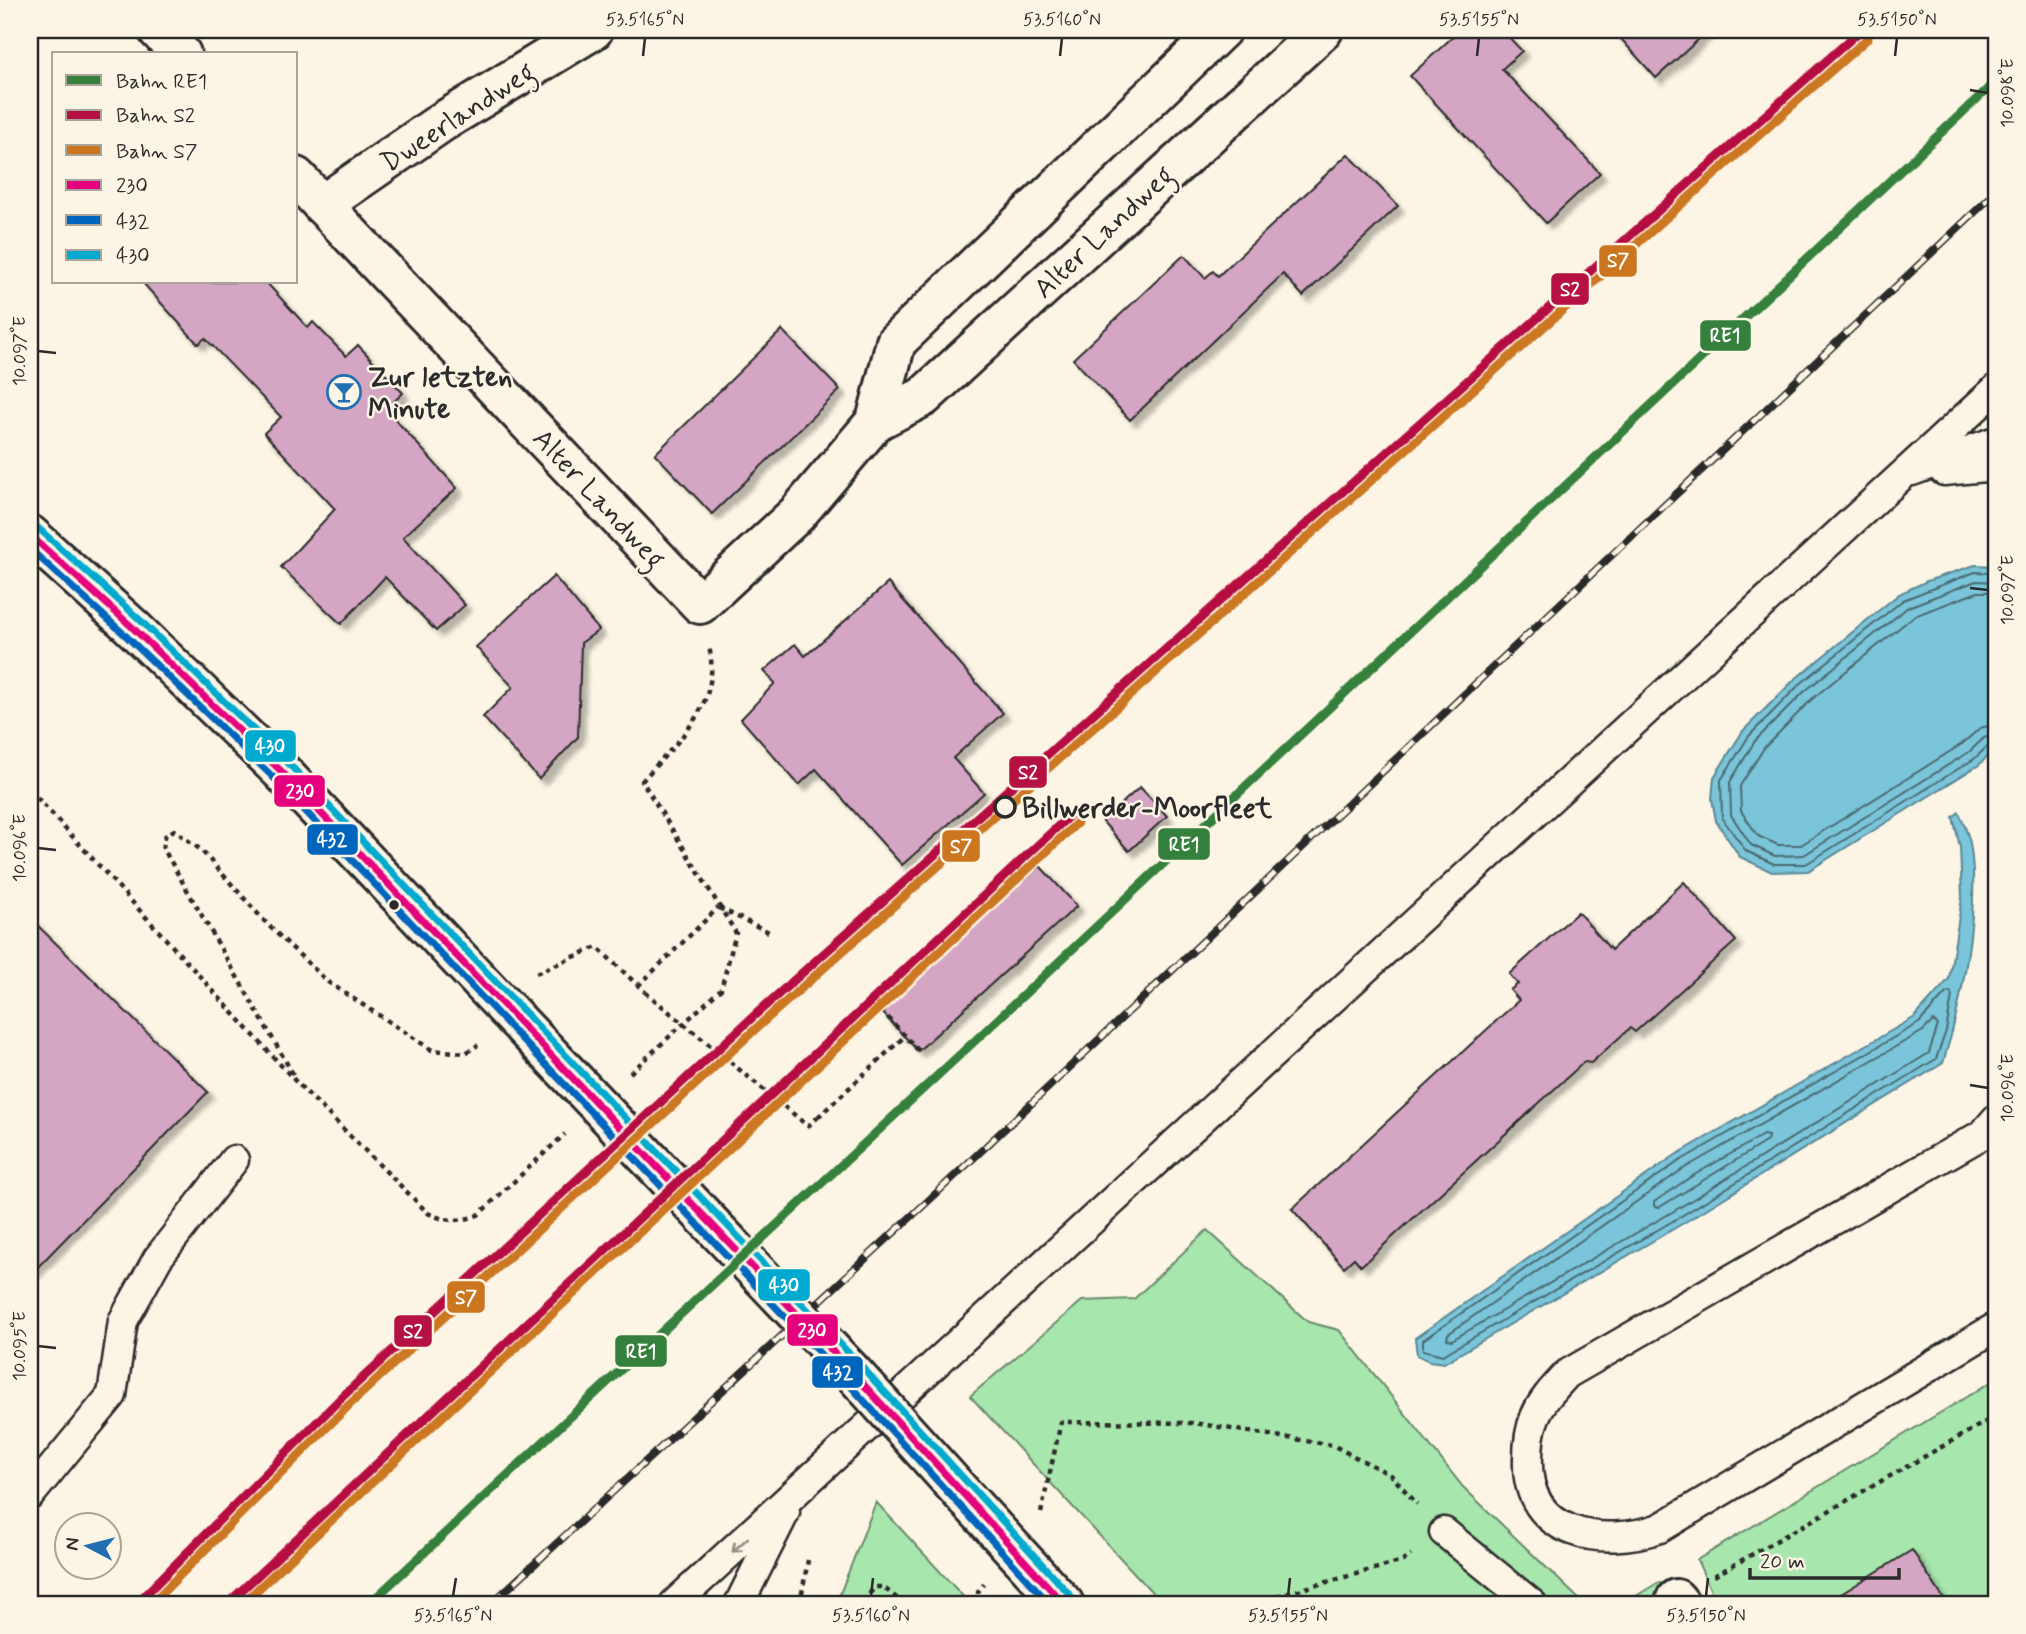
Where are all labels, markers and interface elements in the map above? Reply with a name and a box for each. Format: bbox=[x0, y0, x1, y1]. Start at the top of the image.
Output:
text: 53.5165°N bbox=[606, 8, 684, 32]
text: 53.5160°N bbox=[1023, 8, 1101, 32]
text: 53.5155°N bbox=[1439, 8, 1519, 32]
text: 53.5150°N bbox=[1857, 8, 1937, 32]
legend bbox=[52, 52, 298, 284]
street label: Dweerlandweg bbox=[374, 54, 544, 184]
text: 10.098°E bbox=[1996, 58, 2020, 128]
text: Bahn RE1 bbox=[116, 68, 207, 96]
text: Bahn S2 bbox=[116, 102, 195, 130]
text: Bahn S7 bbox=[116, 138, 198, 166]
street label: Alter Landweg bbox=[1026, 158, 1185, 310]
text: 230 bbox=[116, 172, 148, 200]
text: 432 bbox=[116, 208, 150, 236]
text: 430 bbox=[116, 242, 150, 270]
line badge: S7 bbox=[1598, 244, 1638, 278]
text: S7 bbox=[1607, 249, 1629, 274]
line badge: S2 bbox=[1550, 272, 1590, 306]
text: S2 bbox=[1560, 278, 1581, 303]
text: 10.097°E bbox=[8, 316, 32, 386]
line badge: RE1 bbox=[1699, 319, 1752, 352]
text: RE1 bbox=[1710, 324, 1740, 349]
place label: Zur letzten Minute bbox=[368, 360, 512, 429]
bar icon: Zur letzten Minute bbox=[325, 373, 363, 411]
street label: Alter Landweg bbox=[521, 421, 673, 580]
text: 10.097°E bbox=[1996, 555, 2020, 625]
line badge: 430 bbox=[244, 729, 297, 763]
text: 430 bbox=[255, 735, 285, 760]
line badge: S2 bbox=[1008, 755, 1048, 789]
text: S2 bbox=[1018, 761, 1039, 786]
line badge: 230 bbox=[273, 774, 326, 808]
text: 230 bbox=[286, 780, 314, 805]
place label: Billwerder-Moorfleet bbox=[1022, 791, 1273, 828]
marker: Billwerder-Moorfleet bbox=[994, 796, 1016, 818]
text: 10.096°E bbox=[8, 814, 32, 882]
line badge: 432 bbox=[306, 823, 359, 856]
line badge: RE1 bbox=[1157, 827, 1211, 861]
text: 432 bbox=[317, 828, 348, 853]
line badge: S7 bbox=[941, 829, 981, 863]
text: RE1 bbox=[1169, 833, 1199, 858]
text: S7 bbox=[950, 835, 972, 860]
unlabelled marker bbox=[387, 898, 401, 912]
text: 10.096°E bbox=[1996, 1054, 2020, 1122]
line badge: 430 bbox=[757, 1268, 811, 1302]
text: 430 bbox=[769, 1274, 799, 1299]
line badge: S7 bbox=[446, 1280, 486, 1314]
text: S7 bbox=[455, 1286, 477, 1311]
text: 10.095°E bbox=[8, 1311, 32, 1381]
line badge: 230 bbox=[786, 1313, 839, 1347]
line badge: S2 bbox=[393, 1314, 433, 1348]
text: 230 bbox=[798, 1319, 826, 1344]
text: S2 bbox=[403, 1320, 424, 1345]
line badge: RE1 bbox=[614, 1334, 668, 1368]
text: RE1 bbox=[626, 1340, 656, 1365]
line badge: 432 bbox=[811, 1355, 864, 1389]
text: 432 bbox=[823, 1361, 854, 1386]
north arrow bbox=[52, 1512, 122, 1582]
text: N bbox=[59, 1536, 86, 1552]
scale bar bbox=[1750, 1536, 1898, 1580]
one-way arrow bbox=[731, 1537, 749, 1553]
text: 20 m bbox=[1760, 1548, 1805, 1576]
text: 53.5165°N bbox=[414, 1604, 492, 1628]
text: 53.5160°N bbox=[832, 1604, 910, 1628]
text: 53.5155°N bbox=[1248, 1604, 1328, 1628]
text: 53.5150°N bbox=[1666, 1604, 1746, 1628]

